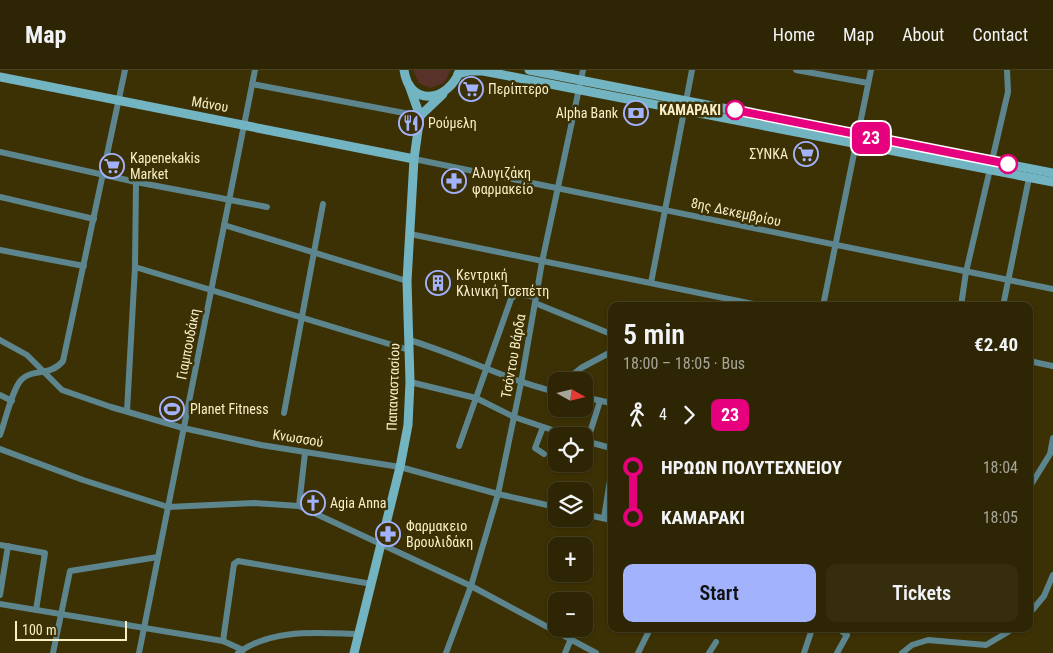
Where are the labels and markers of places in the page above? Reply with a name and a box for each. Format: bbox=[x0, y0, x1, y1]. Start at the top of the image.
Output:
supermarket icon: Περίπτερο bbox=[458, 76, 484, 102]
place label: Περίπτερο bbox=[488, 81, 549, 97]
bank icon: Alpha Bank bbox=[623, 100, 649, 126]
marker: ΚΑΜΑΡΑΚΙ bbox=[725, 100, 745, 120]
place label: ΚΑΜΑΡΑΚΙ bbox=[659, 102, 721, 118]
place label: Alpha Bank bbox=[556, 105, 619, 121]
restaurant icon: Ρούμελη bbox=[398, 110, 424, 136]
place label: Ρούμελη bbox=[428, 115, 477, 131]
supermarket icon: ΣΥΝΚΑ bbox=[793, 141, 819, 167]
place label: ΣΥΝΚΑ bbox=[749, 146, 788, 162]
place label: Kapenekakis Market bbox=[130, 150, 200, 182]
supermarket icon: Kapenekakis Market bbox=[99, 153, 125, 179]
unlabelled marker bbox=[998, 154, 1018, 174]
place label: Αλυγιζάκη φαρμακείο bbox=[472, 165, 533, 198]
pharmacy icon: Αλυγιζάκη φαρμακείο bbox=[441, 168, 467, 194]
place label: Κεντρική Κλινική Τσεπέτη bbox=[456, 267, 549, 299]
building icon: Κεντρική Κλινική Τσεπέτη bbox=[425, 270, 451, 296]
sports icon: Planet Fitness bbox=[159, 396, 185, 422]
place label: Planet Fitness bbox=[190, 401, 269, 417]
church icon: Agia Anna bbox=[300, 490, 326, 516]
place label: Agia Anna bbox=[330, 495, 386, 511]
place label: Φαρμακειο Βρουλιδάκη bbox=[406, 518, 473, 550]
pharmacy icon: Φαρμακειο Βρουλιδάκη bbox=[375, 521, 401, 547]

